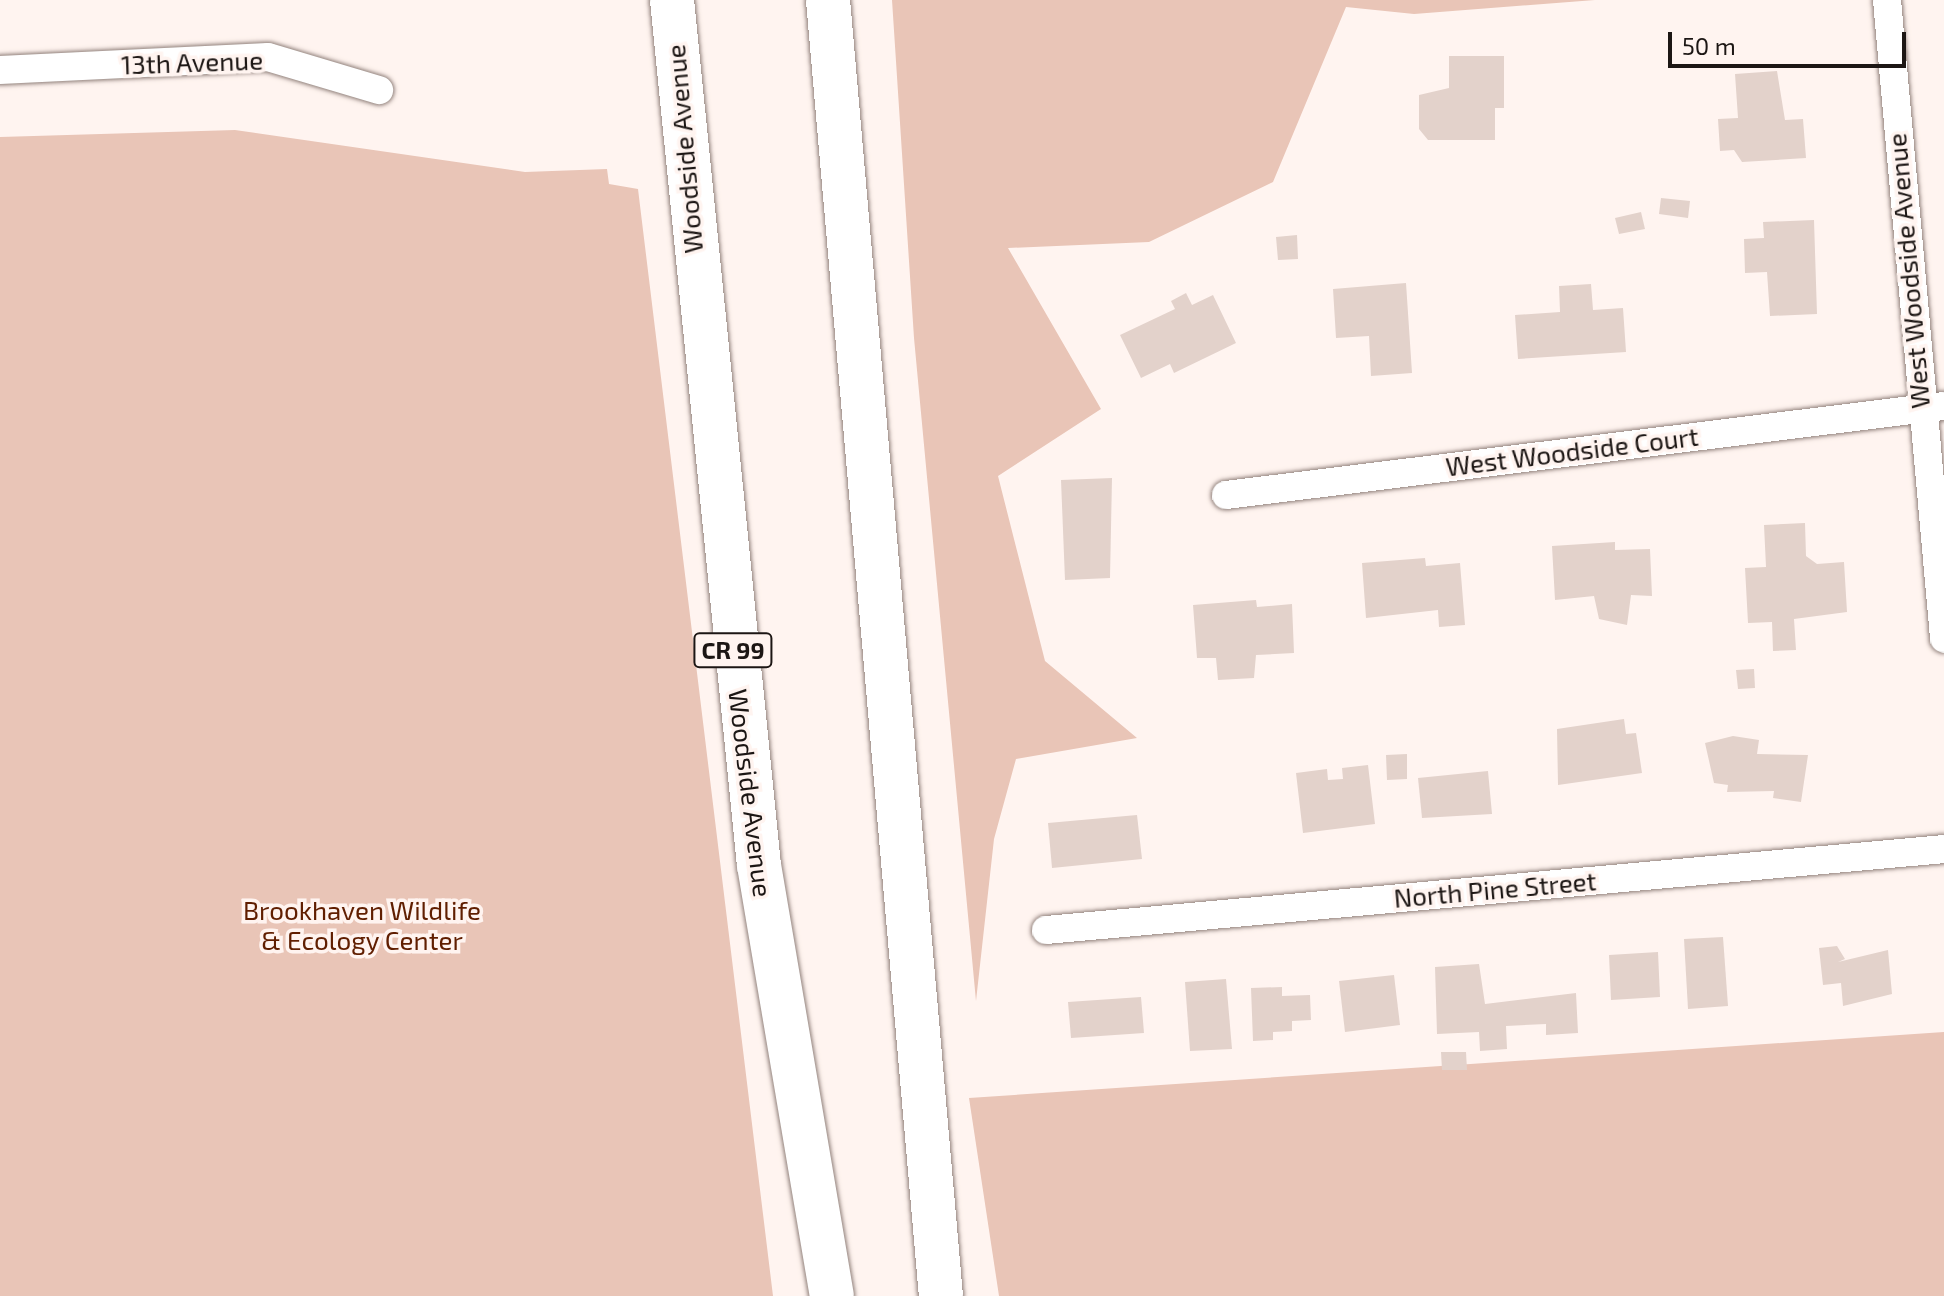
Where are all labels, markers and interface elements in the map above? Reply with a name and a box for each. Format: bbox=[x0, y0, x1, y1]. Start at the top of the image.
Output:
scale bar bbox=[1672, 16, 1910, 66]
text: 50 m bbox=[1682, 31, 1736, 60]
street label: Woodside Avenue bbox=[659, 43, 709, 255]
street label: 13th Avenue bbox=[120, 44, 264, 80]
street label: West Woodside Avenue bbox=[1880, 132, 1936, 410]
street label: West Woodside Court bbox=[1444, 420, 1700, 482]
road number: CR 99 bbox=[693, 630, 773, 670]
street label: Woodside Avenue bbox=[723, 687, 779, 899]
street label: North Pine Street bbox=[1392, 865, 1598, 913]
park label: Brookhaven Wildlife & Ecology Center bbox=[243, 894, 481, 956]

